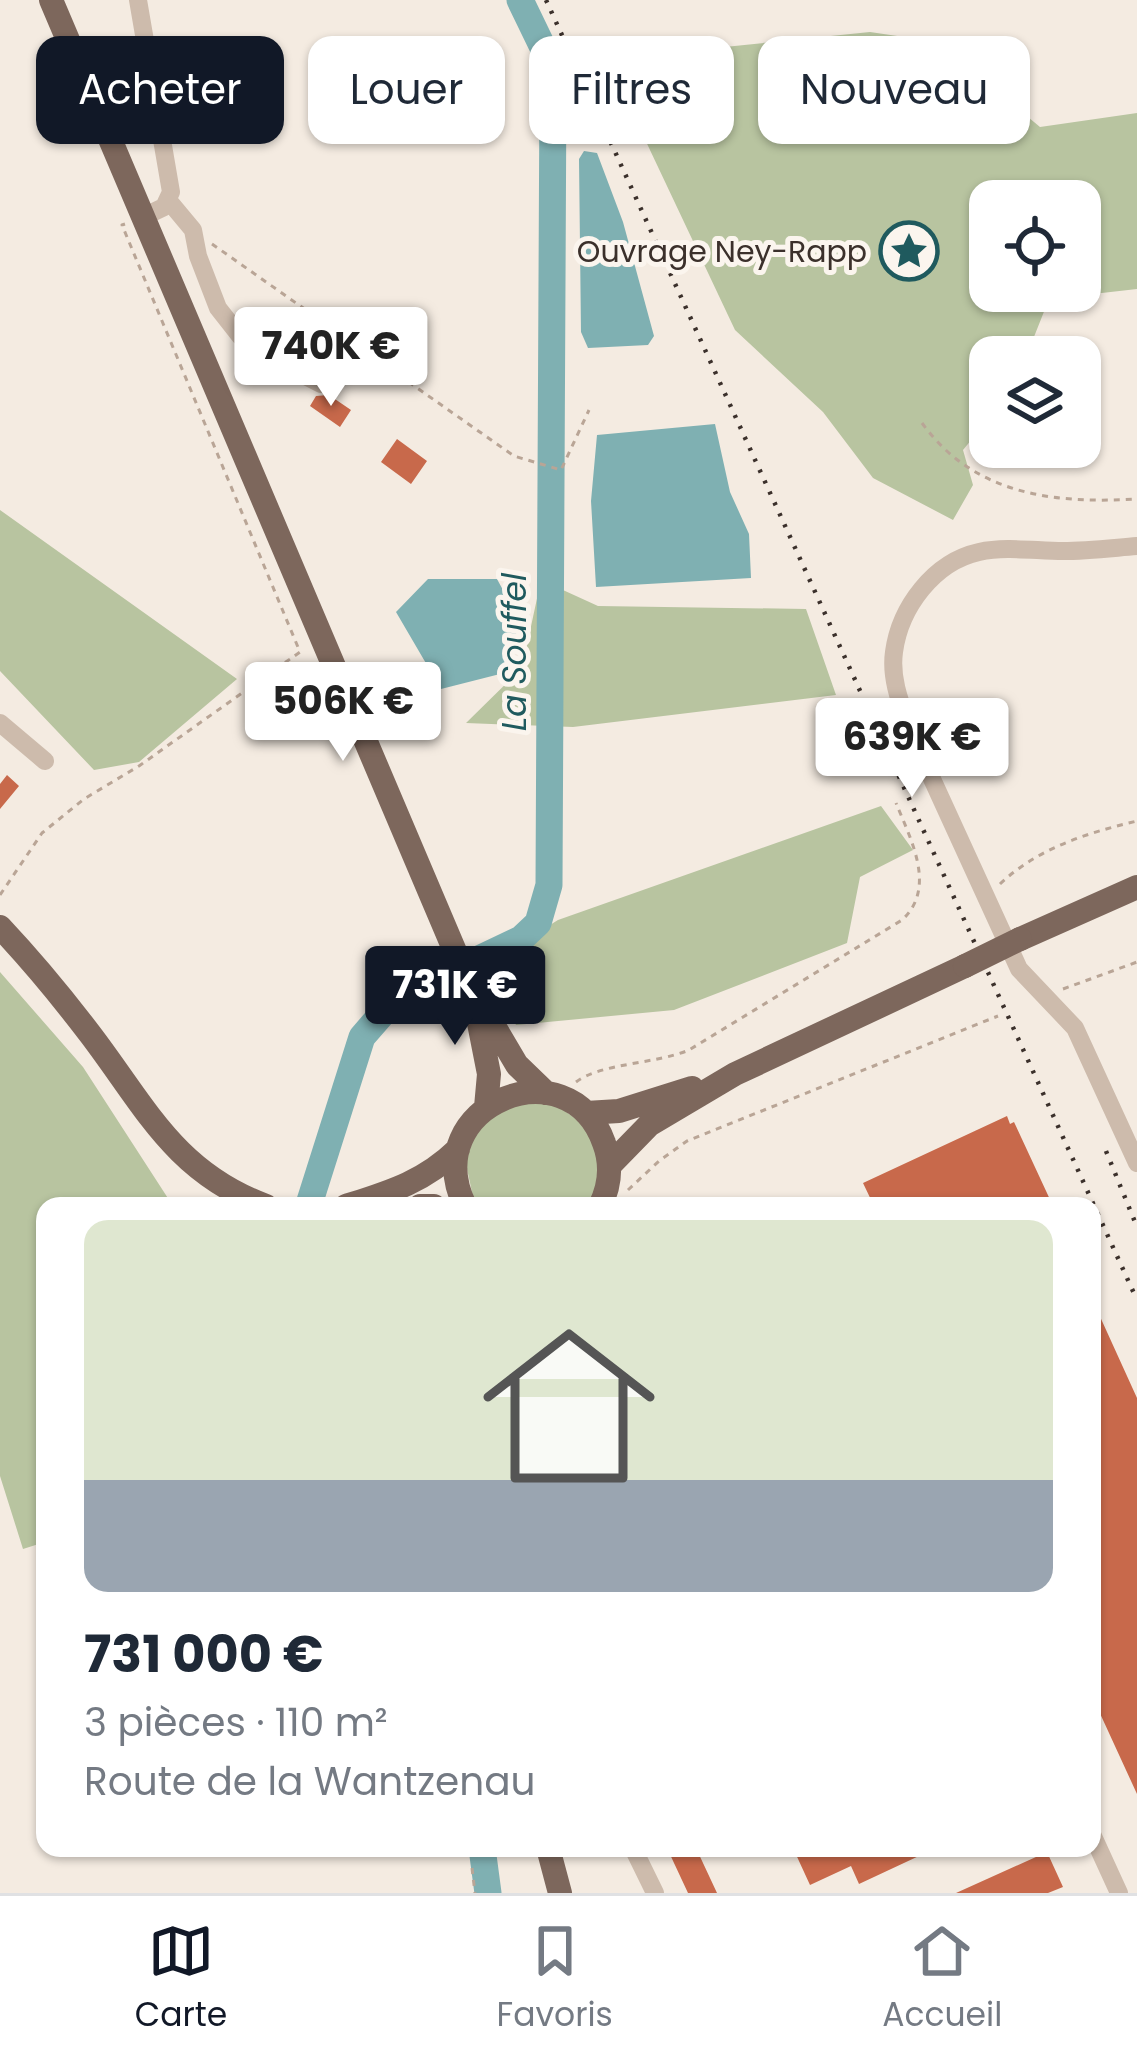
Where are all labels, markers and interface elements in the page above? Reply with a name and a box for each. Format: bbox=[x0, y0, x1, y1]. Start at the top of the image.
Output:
chip: Acheter bbox=[36, 36, 284, 144]
chip: Louer bbox=[308, 36, 505, 144]
chip: Filtres bbox=[529, 36, 734, 144]
chip: Nouveau bbox=[758, 36, 1030, 144]
map controls bbox=[969, 180, 1101, 468]
button: locate bbox=[969, 180, 1101, 312]
place icon: Ouvrage Ney-Rapp bbox=[878, 220, 940, 282]
place label: Ouvrage Ney-Rapp bbox=[577, 230, 867, 273]
pin: 740K € bbox=[233, 307, 429, 409]
text: 740K € bbox=[261, 318, 401, 373]
button: layers bbox=[969, 336, 1101, 468]
water label: La Souffel bbox=[491, 572, 538, 731]
pin: 506K € bbox=[245, 662, 441, 764]
text: 506K € bbox=[272, 673, 414, 728]
pin: 639K € bbox=[814, 698, 1010, 800]
text: 639K € bbox=[843, 709, 981, 764]
pin: 731K € bbox=[357, 946, 553, 1048]
text: 731K € bbox=[392, 957, 518, 1012]
icon: home bbox=[461, 1298, 677, 1514]
text: 731 000 € bbox=[84, 1618, 323, 1690]
text: 3 pièces · 110 m² bbox=[84, 1695, 388, 1750]
text: Route de la Wantzenau bbox=[84, 1754, 536, 1809]
tab: Carte bbox=[135, 1918, 227, 2040]
tab: Favoris bbox=[497, 1918, 613, 2040]
tab: Accueil bbox=[882, 1918, 1002, 2040]

